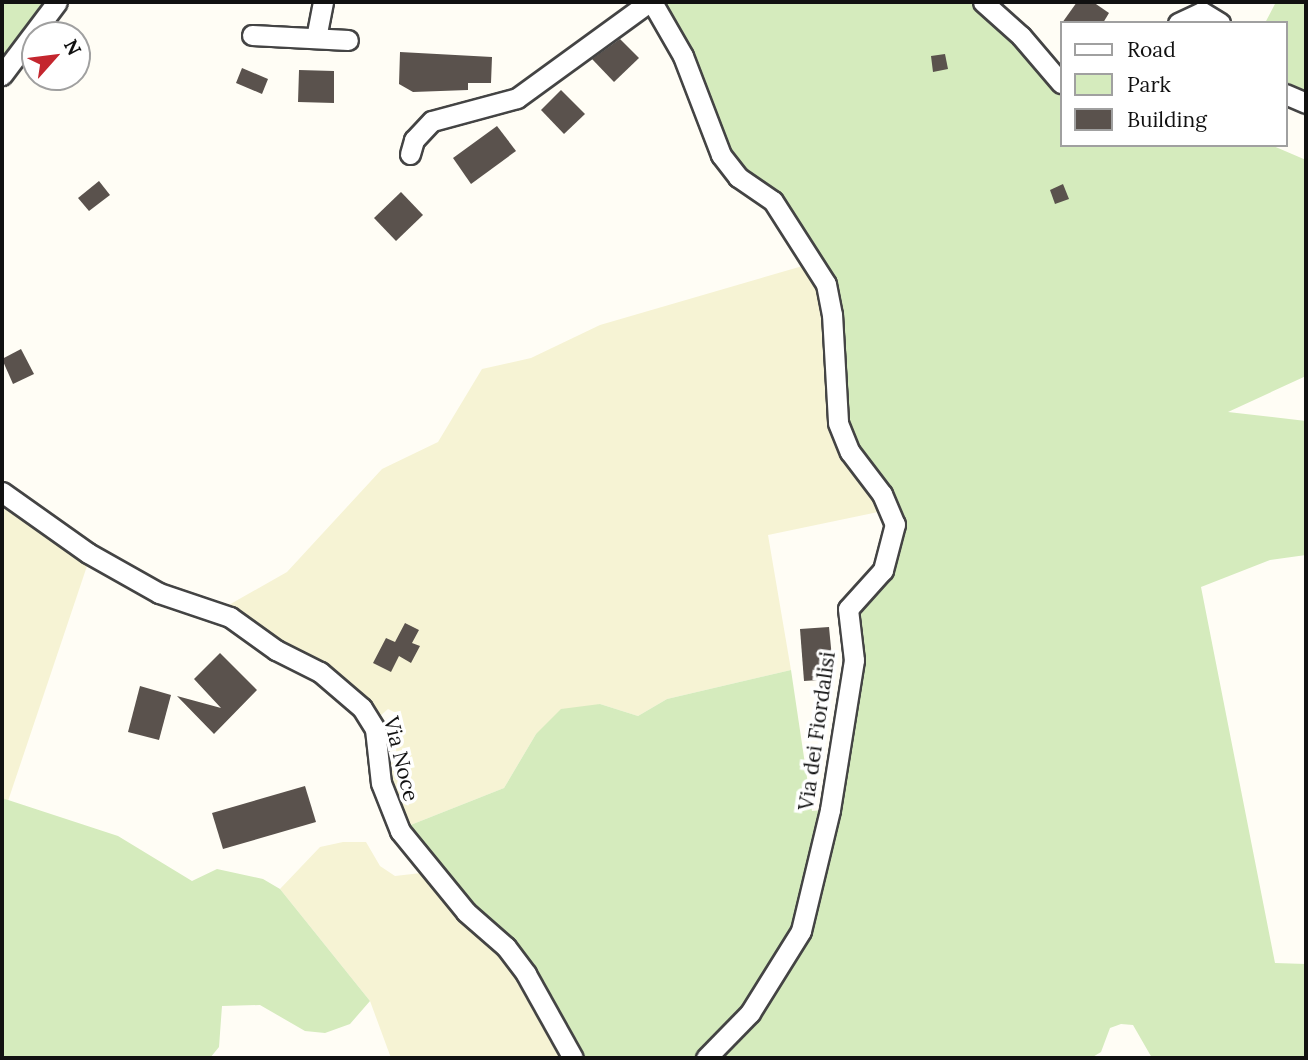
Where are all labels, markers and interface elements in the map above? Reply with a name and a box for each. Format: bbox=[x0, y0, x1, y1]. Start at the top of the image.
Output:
north arrow bbox=[21, 21, 91, 91]
legend bbox=[1060, 21, 1287, 147]
text: N bbox=[59, 35, 87, 59]
text: Road bbox=[1127, 36, 1176, 63]
text: Park bbox=[1127, 71, 1171, 98]
text: Building bbox=[1127, 106, 1207, 133]
street label: Via dei Fiordalisi bbox=[793, 650, 841, 812]
street label: Via Noce bbox=[378, 714, 424, 804]

